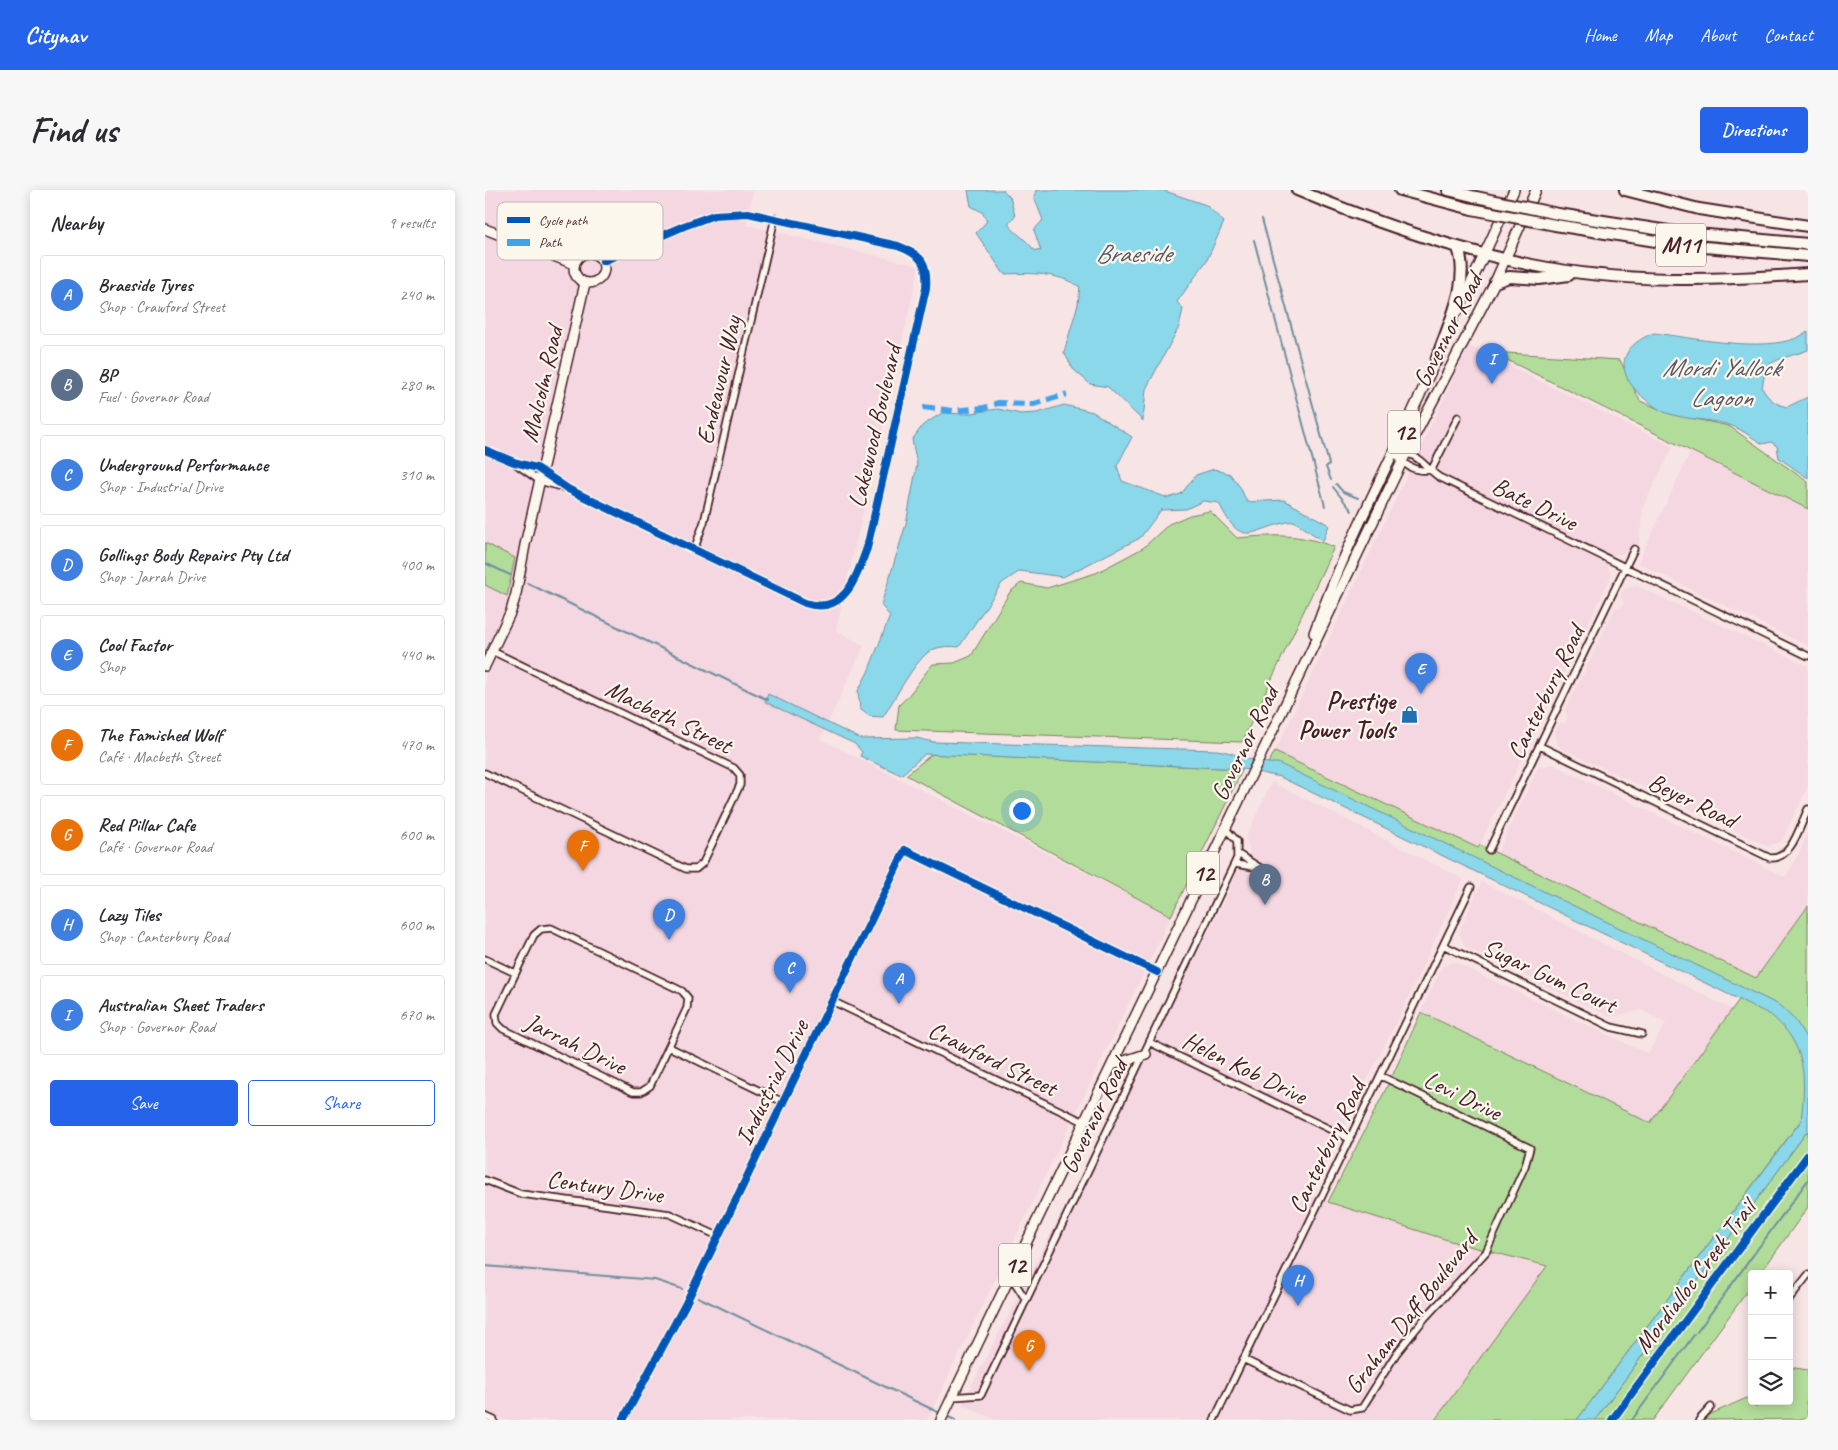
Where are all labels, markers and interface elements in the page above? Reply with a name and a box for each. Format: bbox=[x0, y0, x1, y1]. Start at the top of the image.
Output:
text: Citynav bbox=[25, 20, 86, 50]
text: Home bbox=[1584, 24, 1617, 46]
text: Map bbox=[1645, 24, 1672, 46]
text: About bbox=[1700, 24, 1736, 46]
text: Contact bbox=[1764, 24, 1813, 46]
button: Directions bbox=[1700, 107, 1808, 153]
text: Find us bbox=[30, 108, 117, 153]
legend bbox=[497, 202, 663, 260]
text: Nearby bbox=[50, 210, 103, 236]
text: Cycle path bbox=[539, 212, 588, 229]
text: 9 results bbox=[388, 213, 435, 233]
road number: M11 bbox=[1656, 224, 1706, 266]
text: Path bbox=[539, 234, 563, 251]
water label: Braeside bbox=[1096, 237, 1175, 270]
street label: Governor Road bbox=[1406, 264, 1492, 393]
text: Braeside Tyres bbox=[98, 273, 193, 297]
text: A bbox=[63, 285, 71, 305]
text: 240 m bbox=[400, 285, 434, 305]
text: Shop · Crawford Street bbox=[98, 297, 225, 317]
street label: Endeavour Way bbox=[689, 312, 750, 447]
street label: Malcolm Road bbox=[513, 319, 572, 445]
street label: Lakewood Boulevard bbox=[841, 338, 910, 511]
pin: I bbox=[1476, 343, 1508, 384]
water label: Mordi Yallock Lagoon bbox=[1662, 351, 1785, 414]
text: BP bbox=[98, 363, 117, 387]
text: B bbox=[63, 375, 71, 395]
text: 280 m bbox=[400, 375, 434, 395]
text: Fuel · Governor Road bbox=[98, 387, 209, 407]
road number: 12 bbox=[1388, 410, 1420, 454]
text: Underground Performance bbox=[98, 453, 268, 477]
text: C bbox=[63, 465, 71, 485]
text: 310 m bbox=[400, 465, 434, 485]
street label: Bate Drive bbox=[1487, 470, 1584, 539]
text: Shop · Industrial Drive bbox=[98, 477, 223, 497]
text: Gollings Body Repairs Pty Ltd bbox=[98, 543, 288, 567]
text: D bbox=[62, 555, 72, 575]
text: 400 m bbox=[400, 555, 434, 575]
text: Shop · Jarrah Drive bbox=[98, 567, 205, 587]
street label: Canterbury Road bbox=[1500, 617, 1594, 765]
text: Cool Factor bbox=[98, 633, 172, 657]
text: E bbox=[63, 645, 71, 665]
text: 440 m bbox=[400, 645, 434, 665]
pin: E bbox=[1405, 653, 1437, 694]
text: Shop bbox=[98, 657, 125, 677]
street label: Macbeth Street bbox=[600, 673, 739, 762]
street label: Governor Road bbox=[1203, 677, 1288, 806]
place label: Prestige Power Tools bbox=[1298, 685, 1397, 746]
shop icon: Prestige Power Tools bbox=[1399, 704, 1419, 724]
text: The Famished Wolf bbox=[98, 723, 222, 747]
text: F bbox=[63, 735, 71, 755]
text: 470 m bbox=[400, 735, 434, 755]
text: Café · Macbeth Street bbox=[98, 747, 221, 767]
street label: Beyer Road bbox=[1643, 766, 1745, 837]
your location bbox=[1009, 798, 1035, 824]
text: Red Pillar Cafe bbox=[98, 813, 195, 837]
text: G bbox=[63, 825, 71, 845]
text: 600 m bbox=[400, 825, 434, 845]
pin: F bbox=[567, 830, 599, 871]
text: Café · Governor Road bbox=[98, 837, 212, 857]
road number: 12 bbox=[1187, 851, 1219, 894]
pin: B bbox=[1249, 864, 1281, 905]
pin: D bbox=[653, 899, 685, 940]
text: Lazy Tiles bbox=[98, 903, 160, 927]
text: H bbox=[62, 915, 72, 935]
text: 600 m bbox=[400, 915, 434, 935]
text: Shop · Canterbury Road bbox=[98, 927, 229, 947]
street label: Sugar Gum Court bbox=[1478, 931, 1624, 1022]
pin: C bbox=[774, 952, 806, 993]
pin: A bbox=[883, 963, 915, 1004]
text: Australian Sheet Traders bbox=[98, 993, 263, 1017]
text: I bbox=[64, 1005, 70, 1025]
text: 670 m bbox=[400, 1005, 434, 1025]
street label: Jarrah Drive bbox=[519, 1005, 633, 1083]
street label: Industrial Drive bbox=[728, 1013, 817, 1151]
street label: Crawford Street bbox=[923, 1014, 1065, 1105]
text: Shop · Governor Road bbox=[98, 1017, 215, 1037]
street label: Helen Kob Drive bbox=[1177, 1024, 1314, 1112]
street label: Governor Road bbox=[1052, 1050, 1137, 1179]
street label: Levi Drive bbox=[1419, 1063, 1508, 1129]
street label: Canterbury Road bbox=[1281, 1071, 1375, 1219]
button: Save bbox=[50, 1080, 238, 1126]
button: Share bbox=[248, 1080, 435, 1126]
street label: Century Drive bbox=[545, 1163, 667, 1211]
street label: Mordialloc Creek Trail bbox=[1627, 1190, 1766, 1360]
street label: Graham Daff Boulevard bbox=[1337, 1222, 1487, 1400]
road number: 12 bbox=[999, 1244, 1031, 1286]
pin: H bbox=[1282, 1265, 1314, 1306]
map controls bbox=[1748, 1270, 1793, 1405]
button: + bbox=[1748, 1270, 1793, 1315]
button: − bbox=[1748, 1315, 1793, 1360]
pin: G bbox=[1013, 1330, 1045, 1371]
button: layers bbox=[1748, 1360, 1793, 1405]

